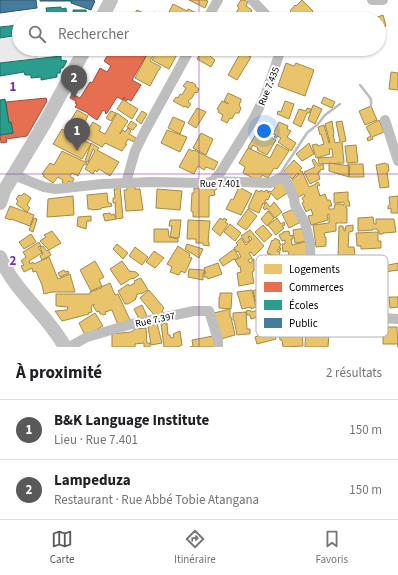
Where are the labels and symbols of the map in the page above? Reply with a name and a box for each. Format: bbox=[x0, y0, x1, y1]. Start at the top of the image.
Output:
pin: 2 bbox=[61, 65, 87, 98]
street label: Rue 7.435 bbox=[255, 65, 283, 108]
text: 1 bbox=[10, 78, 17, 96]
pin: 1 bbox=[64, 118, 90, 151]
your location bbox=[254, 121, 274, 141]
street label: Rue 7.401 bbox=[200, 177, 240, 191]
text: 2 bbox=[10, 252, 17, 270]
legend bbox=[256, 255, 388, 337]
text: Logements bbox=[289, 262, 340, 277]
text: Commerces bbox=[289, 280, 344, 295]
text: Écoles bbox=[289, 298, 319, 313]
street label: Rue 7.397 bbox=[134, 309, 176, 331]
text: Public bbox=[289, 316, 318, 331]

